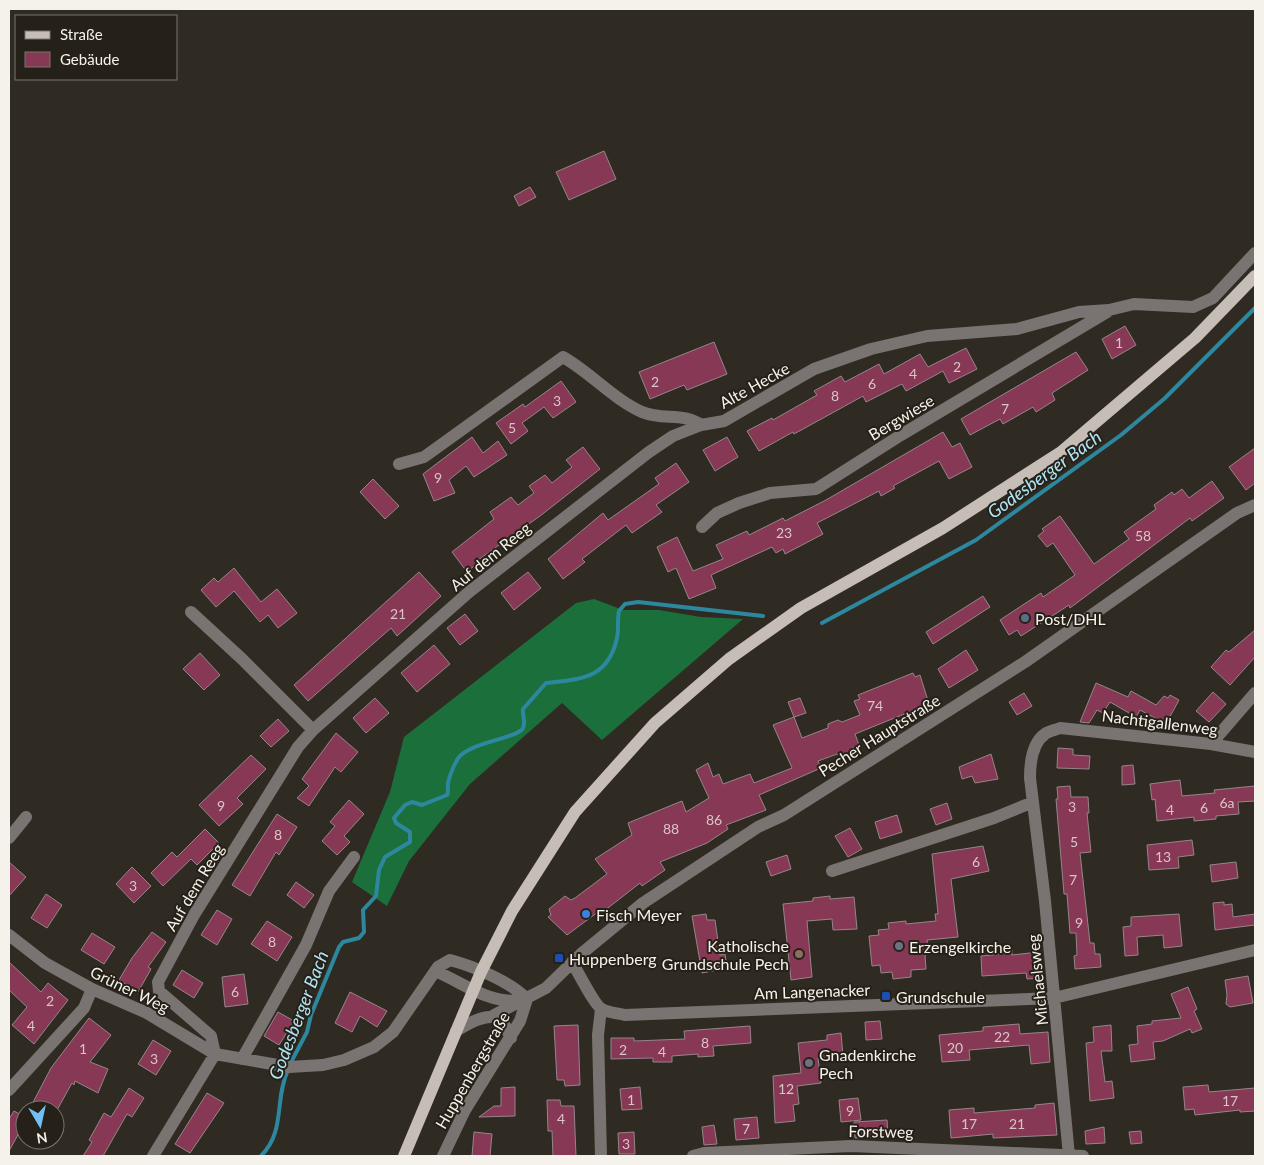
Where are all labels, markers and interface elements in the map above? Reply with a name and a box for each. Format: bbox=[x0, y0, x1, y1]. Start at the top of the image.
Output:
legend bbox=[15, 15, 178, 80]
text: Straße bbox=[60, 25, 103, 43]
text: Gebäude bbox=[60, 50, 119, 68]
house number: 1 bbox=[1115, 334, 1123, 351]
street label: Alte Hecke bbox=[716, 358, 792, 412]
house number: 2 bbox=[953, 358, 961, 375]
house number: 4 bbox=[909, 365, 917, 382]
house number: 2 bbox=[651, 373, 659, 390]
house number: 6 bbox=[868, 375, 876, 392]
house number: 8 bbox=[831, 387, 839, 404]
street label: Bergwiese bbox=[865, 390, 937, 444]
house number: 3 bbox=[553, 392, 561, 409]
house number: 7 bbox=[1001, 400, 1009, 417]
house number: 5 bbox=[508, 419, 516, 436]
water label: Godesberger Bach bbox=[983, 425, 1105, 523]
house number: 9 bbox=[434, 469, 442, 486]
street label: Auf dem Reeg bbox=[446, 518, 534, 594]
house number: 23 bbox=[776, 524, 792, 541]
house number: 58 bbox=[1135, 527, 1151, 544]
house number: 21 bbox=[390, 605, 406, 622]
place label: Post/DHL bbox=[1035, 609, 1106, 628]
marker: Post/DHL bbox=[1019, 612, 1031, 624]
street label: Pecher Hauptstraße bbox=[815, 690, 943, 780]
house number: 74 bbox=[867, 697, 883, 714]
street label: Nachtigallenweg bbox=[1101, 705, 1219, 739]
house number: 6a bbox=[1219, 794, 1235, 811]
house number: 9 bbox=[217, 797, 225, 814]
house number: 3 bbox=[1068, 798, 1076, 815]
house number: 6 bbox=[1200, 799, 1208, 816]
house number: 4 bbox=[1166, 801, 1174, 818]
house number: 86 bbox=[706, 811, 722, 828]
house number: 88 bbox=[663, 820, 679, 837]
house number: 8 bbox=[274, 826, 282, 843]
house number: 5 bbox=[1070, 833, 1078, 850]
street label: Auf dem Reeg bbox=[161, 840, 227, 934]
house number: 13 bbox=[1155, 848, 1171, 865]
house number: 6 bbox=[972, 853, 980, 870]
house number: 7 bbox=[1069, 871, 1077, 888]
house number: 3 bbox=[129, 877, 137, 894]
place label: Fisch Meyer bbox=[596, 905, 682, 924]
marker: Fisch Meyer bbox=[580, 908, 592, 920]
house number: 9 bbox=[1075, 914, 1083, 931]
house number: 8 bbox=[268, 933, 276, 950]
street label: Michaelsweg bbox=[1023, 934, 1051, 1026]
place label: Katholische Grundschule Pech bbox=[662, 936, 789, 973]
place label: Erzengelkirche bbox=[909, 937, 1011, 956]
marker: Erzengelkirche bbox=[893, 940, 905, 952]
water label: Godesberger Bach bbox=[263, 948, 333, 1082]
marker: Katholische Grundschule Pech bbox=[793, 948, 805, 960]
place label: Huppenberg bbox=[569, 949, 657, 968]
marker: Huppenberg bbox=[553, 952, 565, 964]
street label: Grüner Weg bbox=[87, 962, 173, 1016]
street label: Am Langenacker bbox=[754, 979, 871, 1003]
house number: 6 bbox=[231, 983, 239, 1000]
place label: Grundschule bbox=[896, 987, 985, 1006]
marker: Grundschule bbox=[880, 990, 892, 1002]
house number: 2 bbox=[46, 992, 54, 1009]
street label: Huppenbergstraße bbox=[431, 1008, 513, 1132]
house number: 4 bbox=[27, 1017, 35, 1034]
house number: 22 bbox=[994, 1028, 1010, 1045]
house number: 8 bbox=[701, 1034, 709, 1051]
house number: 20 bbox=[947, 1039, 963, 1056]
house number: 1 bbox=[79, 1040, 87, 1057]
house number: 2 bbox=[619, 1041, 627, 1058]
house number: 4 bbox=[658, 1043, 666, 1060]
place label: Gnadenkirche Pech bbox=[819, 1045, 916, 1082]
house number: 3 bbox=[150, 1050, 158, 1067]
marker: Gnadenkirche Pech bbox=[803, 1057, 815, 1069]
house number: 12 bbox=[778, 1080, 794, 1097]
house number: 1 bbox=[627, 1091, 635, 1108]
house number: 17 bbox=[1222, 1092, 1238, 1109]
north arrow bbox=[15, 1100, 65, 1150]
house number: 9 bbox=[846, 1102, 854, 1119]
house number: 4 bbox=[557, 1110, 565, 1127]
house number: 17 bbox=[961, 1115, 977, 1132]
house number: 21 bbox=[1009, 1115, 1025, 1132]
house number: 7 bbox=[742, 1120, 750, 1137]
street label: Forstweg bbox=[848, 1121, 914, 1141]
text: N bbox=[35, 1129, 49, 1148]
house number: 3 bbox=[622, 1135, 630, 1152]

